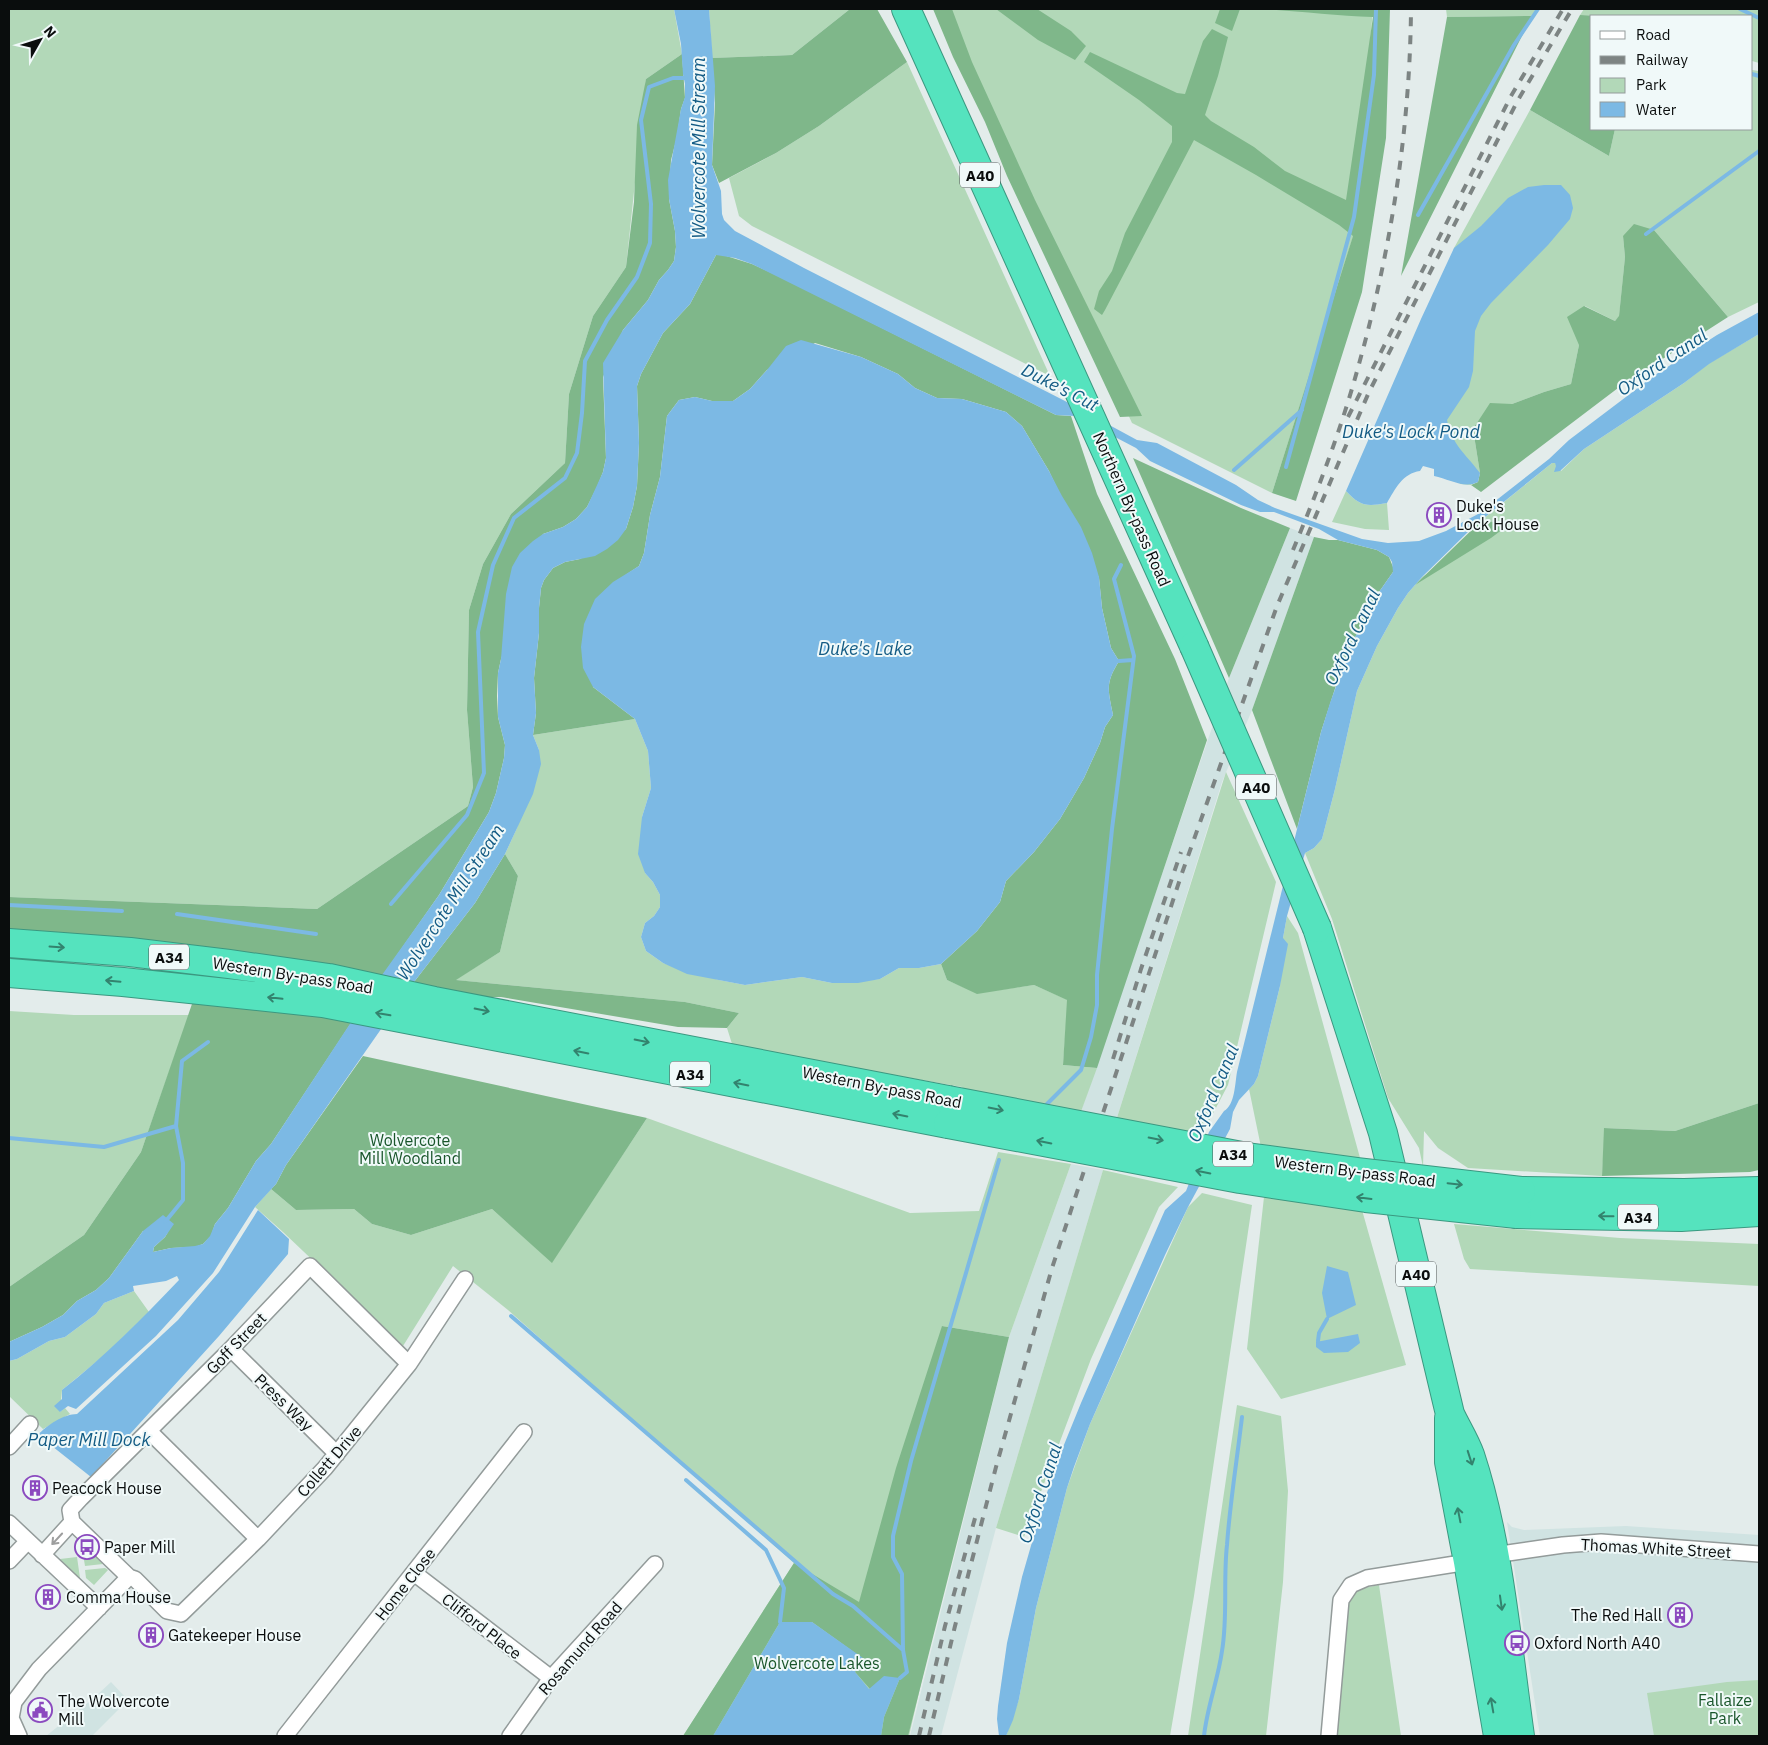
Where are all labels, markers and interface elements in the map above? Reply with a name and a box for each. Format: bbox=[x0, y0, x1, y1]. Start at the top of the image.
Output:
north arrow bbox=[15, 15, 65, 65]
legend bbox=[1590, 15, 1753, 130]
text: N bbox=[40, 22, 60, 41]
text: Road bbox=[1636, 25, 1671, 44]
text: Railway bbox=[1636, 50, 1689, 69]
water label: Wolvercote Mill Stream bbox=[687, 57, 710, 239]
text: Park bbox=[1636, 75, 1666, 94]
text: Water bbox=[1636, 100, 1677, 119]
road number: A40 bbox=[960, 162, 1000, 188]
water label: Oxford Canal bbox=[1612, 323, 1712, 401]
water label: Duke's Cut bbox=[1018, 358, 1103, 417]
water label: Duke's Lock Pond bbox=[1342, 420, 1481, 443]
street label: Northern By-pass Road bbox=[1089, 429, 1175, 589]
place label: Duke's Lock House bbox=[1456, 496, 1539, 534]
building icon: Duke's Lock House bbox=[1426, 502, 1452, 528]
water label: Oxford Canal bbox=[1319, 585, 1385, 689]
water label: Duke's Lake bbox=[818, 637, 912, 660]
road number: A40 bbox=[1236, 774, 1276, 800]
water label: Wolvercote Mill Stream bbox=[391, 820, 509, 984]
one-way arrow bbox=[49, 942, 65, 951]
road number: A34 bbox=[149, 944, 189, 970]
street label: Western By-pass Road bbox=[211, 952, 375, 998]
one-way arrow bbox=[106, 976, 122, 985]
one-way arrow bbox=[267, 993, 283, 1003]
one-way arrow bbox=[474, 1006, 490, 1016]
one-way arrow bbox=[376, 1009, 392, 1019]
one-way arrow bbox=[633, 1037, 649, 1047]
water label: Oxford Canal bbox=[1182, 1040, 1244, 1145]
one-way arrow bbox=[574, 1047, 590, 1057]
road number: A34 bbox=[670, 1062, 710, 1086]
street label: Western By-pass Road bbox=[801, 1062, 963, 1112]
one-way arrow bbox=[733, 1078, 749, 1088]
one-way arrow bbox=[988, 1105, 1004, 1115]
one-way arrow bbox=[893, 1110, 909, 1119]
park label: Wolvercote Mill Woodland bbox=[359, 1130, 461, 1168]
one-way arrow bbox=[1147, 1135, 1163, 1145]
one-way arrow bbox=[1036, 1137, 1052, 1147]
road number: A34 bbox=[1213, 1142, 1253, 1166]
street label: Western By-pass Road bbox=[1273, 1151, 1437, 1191]
one-way arrow bbox=[1196, 1167, 1212, 1177]
one-way arrow bbox=[1446, 1179, 1462, 1188]
one-way arrow bbox=[1356, 1193, 1372, 1203]
road number: A34 bbox=[1618, 1204, 1658, 1230]
one-way arrow bbox=[1598, 1211, 1614, 1221]
road number: A40 bbox=[1396, 1262, 1436, 1286]
street label: Goff Street bbox=[202, 1308, 270, 1378]
street label: Press Way bbox=[250, 1369, 318, 1435]
street label: Collett Drive bbox=[292, 1421, 366, 1501]
water label: Paper Mill Dock bbox=[27, 1428, 151, 1451]
water label: Oxford Canal bbox=[1013, 1440, 1067, 1546]
one-way arrow bbox=[1466, 1449, 1475, 1465]
building icon: Peacock House bbox=[22, 1475, 48, 1501]
place label: Peacock House bbox=[52, 1478, 162, 1498]
one-way arrow bbox=[1453, 1507, 1463, 1523]
one-way arrow bbox=[51, 1532, 63, 1545]
bus stop icon: Paper Mill bbox=[74, 1534, 100, 1560]
street label: Thomas White Street bbox=[1580, 1534, 1732, 1562]
place label: Paper Mill bbox=[104, 1537, 175, 1557]
street label: Home Close bbox=[370, 1544, 440, 1624]
building icon: Comma House bbox=[35, 1584, 61, 1610]
place label: Comma House bbox=[66, 1587, 171, 1607]
street label: Clifford Place bbox=[438, 1589, 526, 1663]
one-way arrow bbox=[1496, 1595, 1506, 1611]
street label: Rosamund Road bbox=[534, 1597, 626, 1699]
building icon: The Red Hall bbox=[1667, 1602, 1693, 1628]
place label: The Red Hall bbox=[1571, 1605, 1662, 1625]
building icon: Gatekeeper House bbox=[138, 1622, 164, 1648]
place label: Gatekeeper House bbox=[168, 1625, 302, 1645]
bus stop icon: Oxford North A40 bbox=[1504, 1630, 1530, 1656]
place label: Oxford North A40 bbox=[1534, 1633, 1661, 1653]
park label: Wolvercote Lakes bbox=[754, 1653, 880, 1673]
park label: Fallaize Park bbox=[1698, 1690, 1752, 1728]
place label: The Wolvercote Mill bbox=[58, 1691, 170, 1729]
public building icon: The Wolvercote Mill bbox=[27, 1697, 53, 1723]
one-way arrow bbox=[1487, 1698, 1497, 1714]

